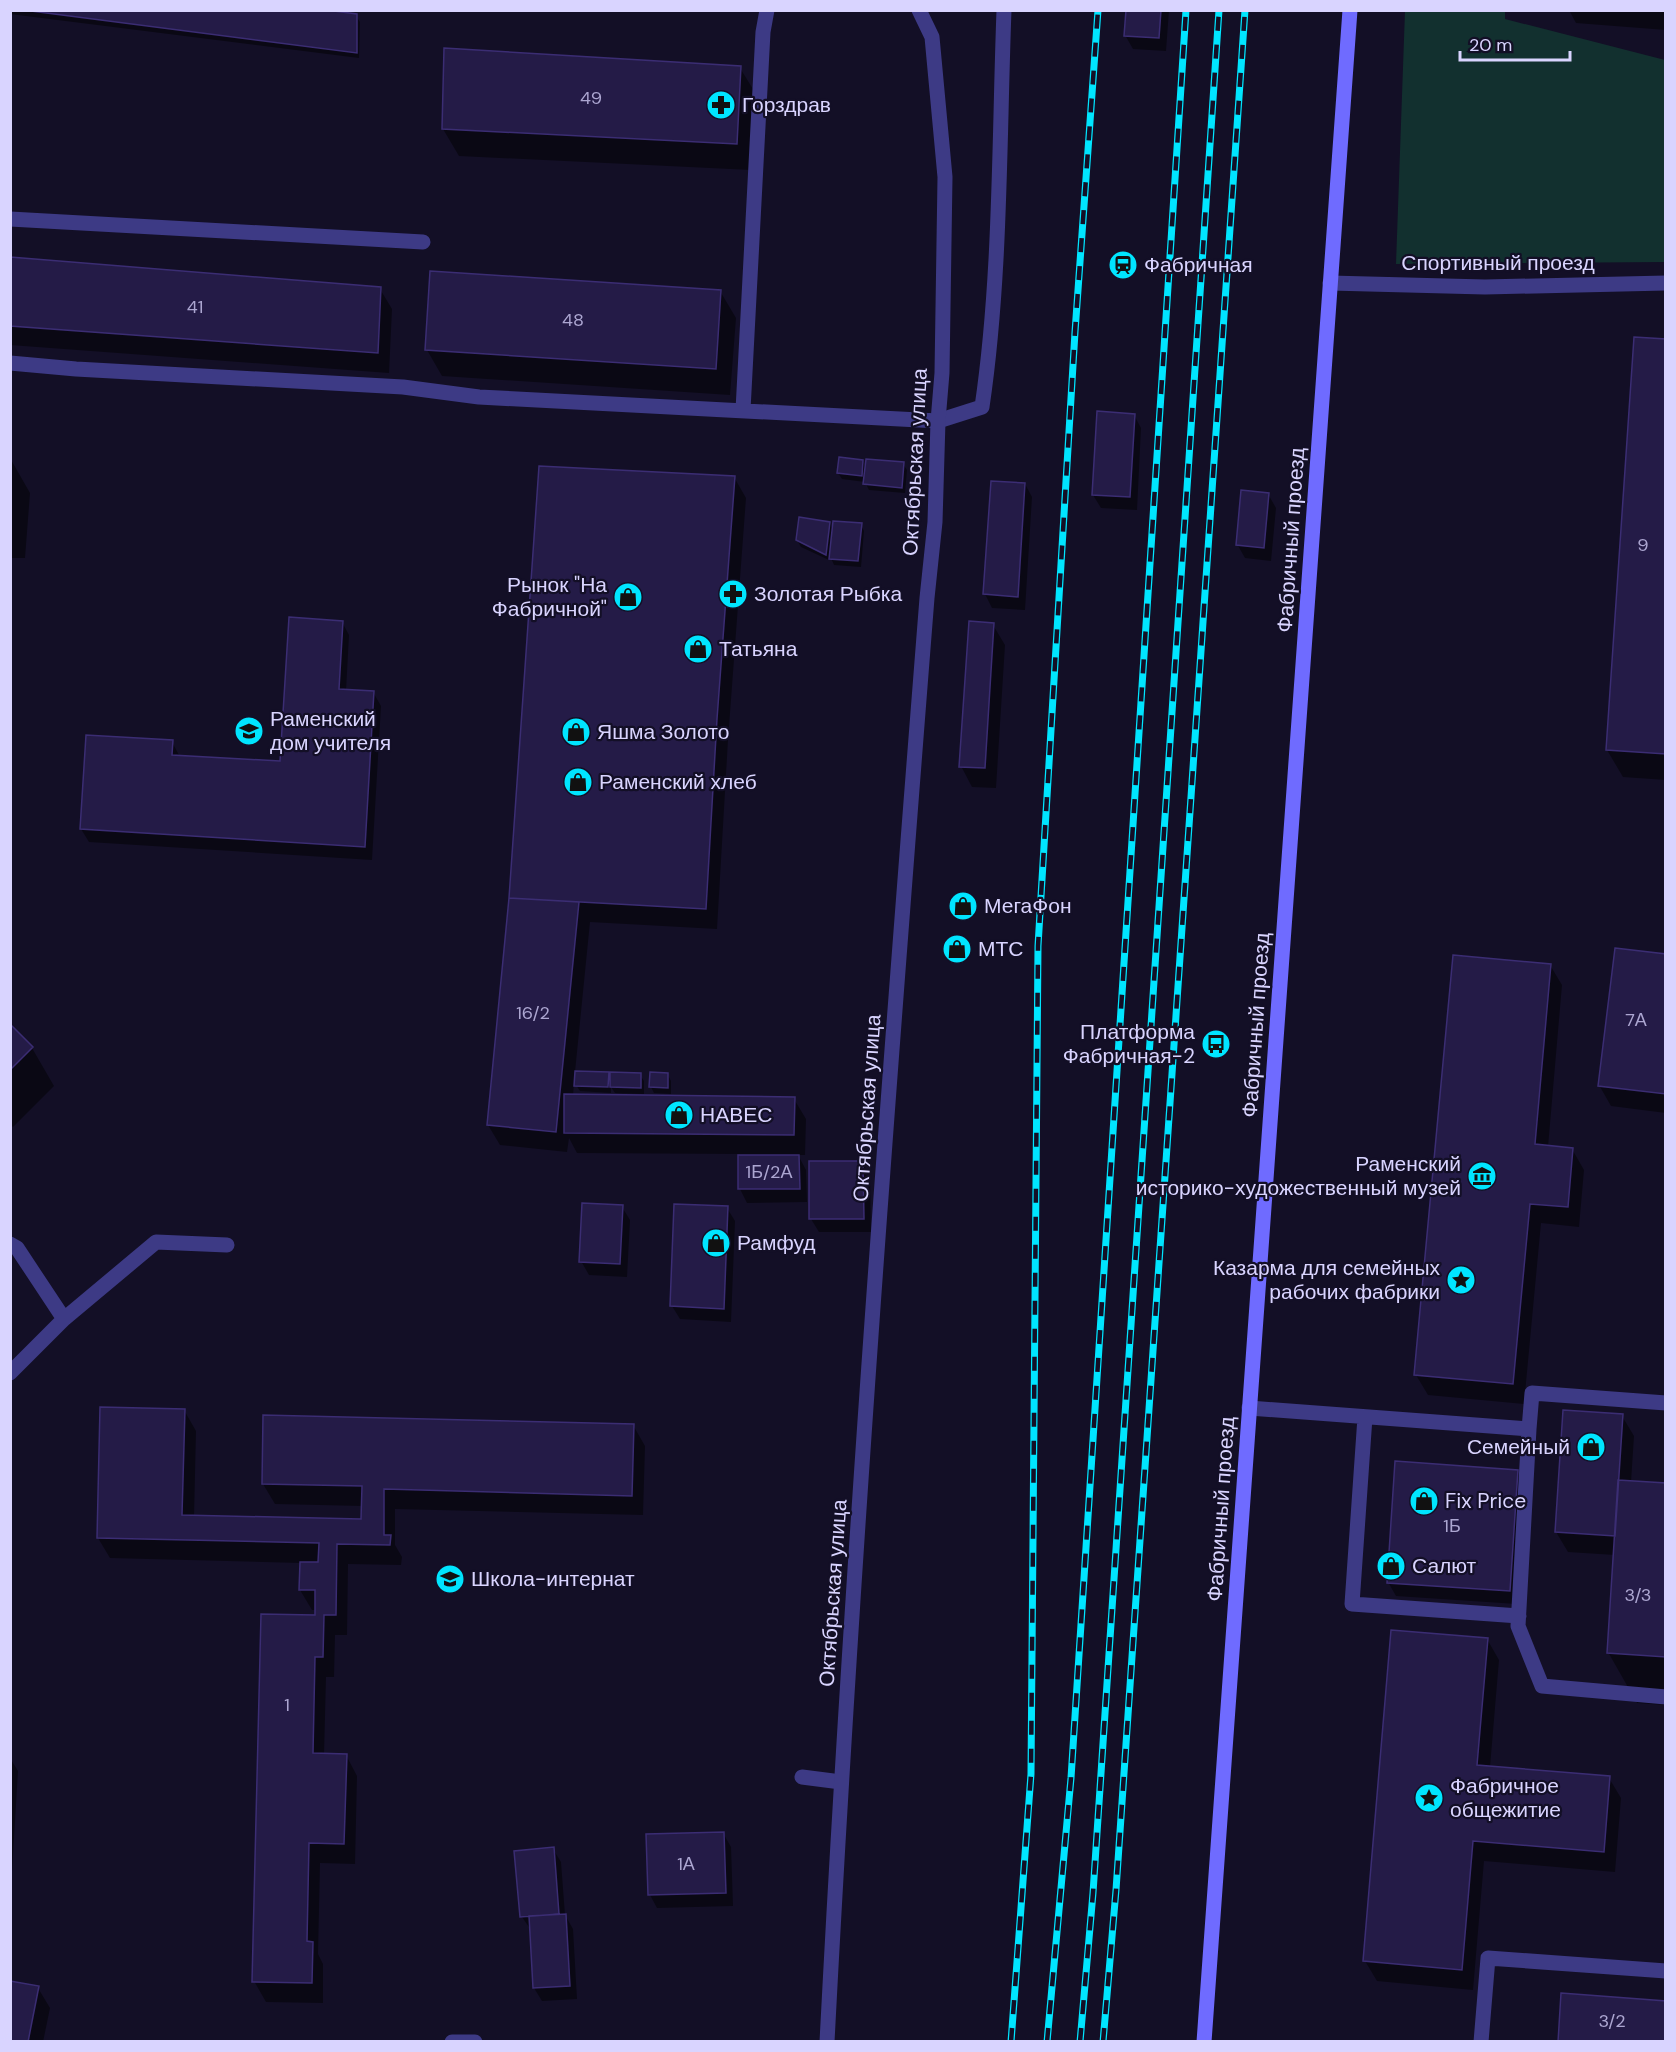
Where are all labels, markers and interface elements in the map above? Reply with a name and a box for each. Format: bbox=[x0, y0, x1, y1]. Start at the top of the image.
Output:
scale bar bbox=[1460, 24, 1570, 62]
text: 20 m bbox=[1469, 33, 1512, 57]
house number: 49 bbox=[580, 86, 602, 110]
pharmacy icon: Горздрав bbox=[705, 89, 737, 121]
place label: Горздрав bbox=[742, 91, 831, 119]
station icon: Фабричная bbox=[1107, 249, 1139, 281]
street label: Спортивный проезд bbox=[1401, 249, 1595, 277]
place label: Фабричная bbox=[1144, 251, 1253, 279]
house number: 41 bbox=[187, 295, 203, 319]
house number: 48 bbox=[562, 308, 584, 332]
street label: Октябрьская улица bbox=[896, 367, 934, 557]
street label: Фабричный проезд bbox=[1271, 447, 1311, 633]
house number: 9 bbox=[1637, 533, 1649, 557]
place label: Рынок "На Фабричной" bbox=[492, 571, 607, 623]
pharmacy icon: Золотая Рыбка bbox=[717, 578, 749, 610]
place label: Золотая Рыбка bbox=[754, 580, 902, 608]
shop icon: Рынок "На Фабричной" bbox=[612, 581, 644, 613]
shop icon: Татьяна bbox=[682, 633, 714, 665]
place label: Татьяна bbox=[719, 635, 798, 663]
place label: Раменский дом учителя bbox=[270, 705, 391, 757]
school or university icon: Раменский дом учителя bbox=[233, 715, 265, 747]
shop icon: Яшма Золото bbox=[560, 716, 592, 748]
place label: Яшма Золото bbox=[597, 718, 729, 746]
shop icon: Раменский хлеб bbox=[562, 766, 594, 798]
place label: Раменский хлеб bbox=[599, 768, 757, 796]
shop icon: МегаФон bbox=[947, 890, 979, 922]
place label: МегаФон bbox=[984, 892, 1072, 920]
street label: Фабричный проезд bbox=[1236, 932, 1276, 1118]
shop icon: МТС bbox=[941, 933, 973, 965]
place label: МТС bbox=[978, 935, 1024, 963]
house number: 16/2 bbox=[516, 1001, 550, 1025]
house number: 7А bbox=[1625, 1008, 1647, 1032]
street label: Октябрьская улица bbox=[846, 1013, 888, 1203]
place label: Платформа Фабричная-2 bbox=[1063, 1018, 1195, 1070]
bus stop icon: Платформа Фабричная-2 bbox=[1200, 1028, 1232, 1060]
shop icon: НАВЕС bbox=[663, 1099, 695, 1131]
place label: НАВЕС bbox=[700, 1101, 772, 1129]
place label: Раменский историко-художественный музей bbox=[1136, 1150, 1461, 1202]
house number: 1Б/2А bbox=[746, 1160, 792, 1184]
museum icon: Раменский историко-художественный музей bbox=[1466, 1160, 1498, 1192]
shop icon: Рамфуд bbox=[700, 1227, 732, 1259]
place label: Рамфуд bbox=[737, 1229, 816, 1257]
place label: Казарма для семейных рабочих фабрики bbox=[1213, 1254, 1440, 1306]
place icon: Казарма для семейных рабочих фабрики bbox=[1445, 1264, 1477, 1296]
street label: Фабричный проезд bbox=[1201, 1416, 1241, 1602]
shop icon: Семейный bbox=[1575, 1431, 1607, 1463]
place label: Семейный bbox=[1467, 1433, 1570, 1461]
shop icon: Fix Price bbox=[1408, 1485, 1440, 1517]
place label: Fix Price bbox=[1445, 1487, 1526, 1515]
street label: Октябрьская улица bbox=[812, 1498, 854, 1688]
house number: 1Б bbox=[1443, 1514, 1461, 1538]
shop icon: Салют bbox=[1375, 1550, 1407, 1582]
place label: Салют bbox=[1412, 1552, 1477, 1580]
school or university icon: Школа-интернат bbox=[434, 1563, 466, 1595]
place label: Школа-интернат bbox=[471, 1565, 635, 1593]
house number: 3/3 bbox=[1625, 1583, 1651, 1607]
house number: 1 bbox=[284, 1693, 290, 1717]
place label: Фабричное общежитие bbox=[1450, 1772, 1561, 1824]
place icon: Фабричное общежитие bbox=[1413, 1782, 1445, 1814]
house number: 1А bbox=[677, 1852, 695, 1876]
house number: 3/2 bbox=[1598, 2009, 1626, 2033]

